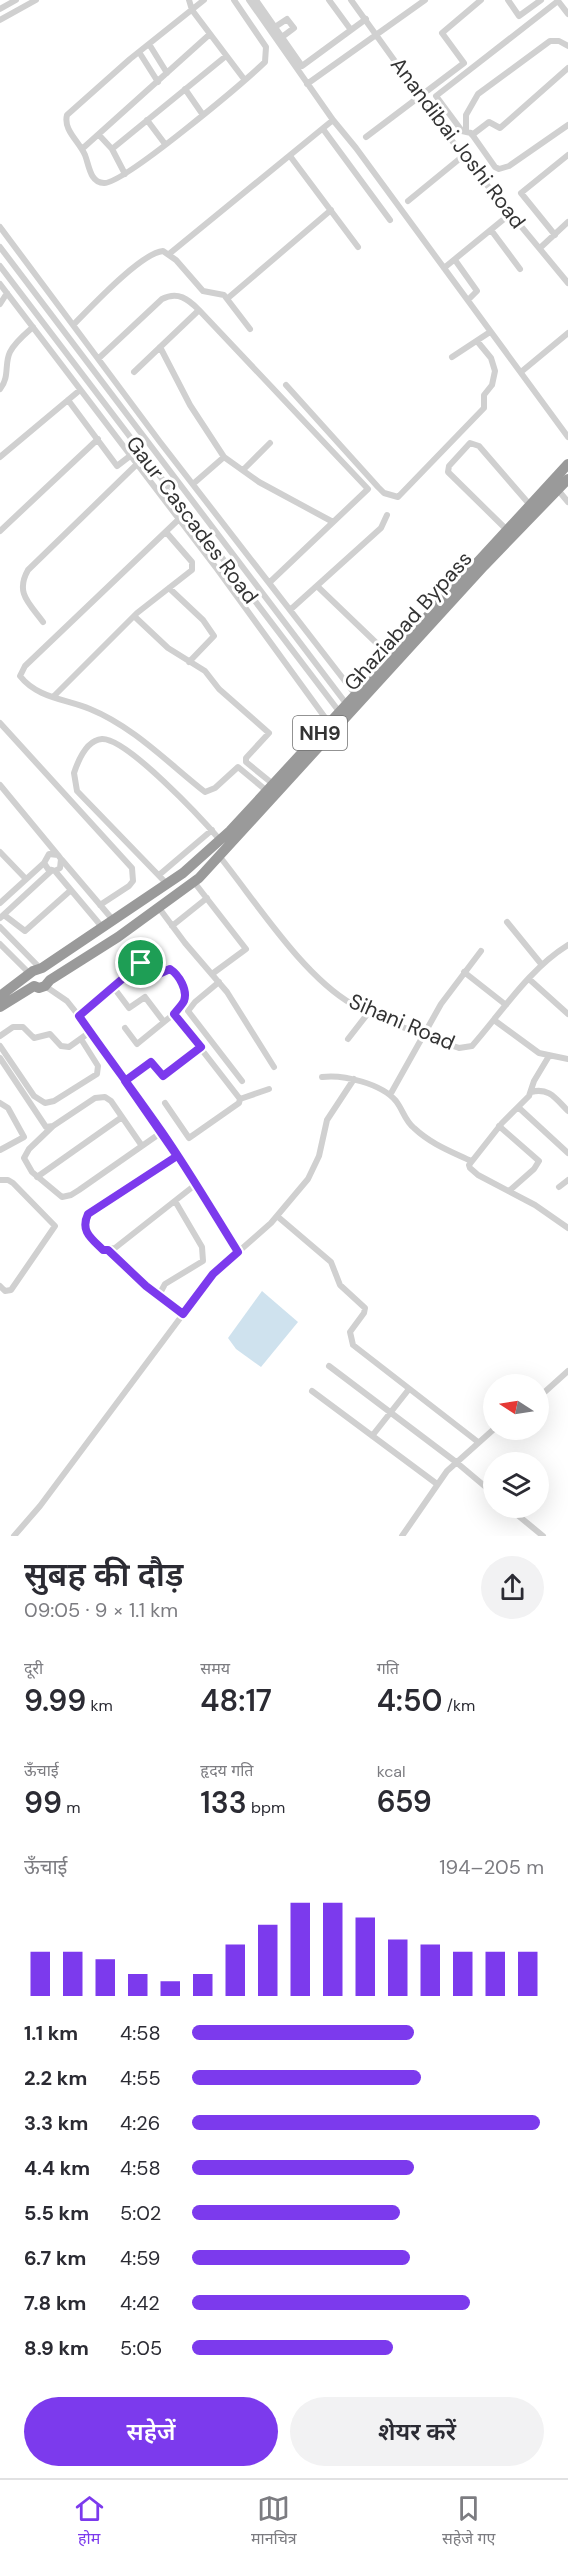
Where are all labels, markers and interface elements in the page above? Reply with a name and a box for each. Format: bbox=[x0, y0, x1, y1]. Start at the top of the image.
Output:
street label: Anandibai Joshi Road bbox=[384, 52, 532, 234]
street label: Gaur Cascades Road bbox=[120, 430, 264, 610]
street label: Ghaziabad Bypass bbox=[338, 545, 478, 697]
road number: NH9 bbox=[293, 716, 347, 750]
pin bbox=[115, 937, 166, 988]
icon: arrive bbox=[124, 946, 157, 979]
street label: Sihani Road bbox=[345, 987, 459, 1057]
north arrow bbox=[483, 1374, 549, 1440]
map controls bbox=[483, 1374, 549, 1518]
button: layers bbox=[483, 1452, 549, 1518]
text: सुबह की दौड़ bbox=[24, 1553, 183, 1596]
button: share bbox=[481, 1556, 544, 1619]
text: 09:05 · 9 × 1.1 km bbox=[24, 1597, 178, 1623]
text: दूरी bbox=[24, 1658, 43, 1679]
text: समय bbox=[200, 1658, 230, 1679]
text: गति bbox=[377, 1658, 399, 1679]
text: 9.99 bbox=[24, 1681, 86, 1720]
text: 48:17 bbox=[200, 1681, 272, 1720]
text: 4:50 bbox=[377, 1681, 442, 1720]
text: km bbox=[86, 1695, 113, 1716]
text: /km bbox=[442, 1695, 475, 1716]
text: ऊँचाई bbox=[24, 1760, 59, 1781]
text: हृदय गति bbox=[200, 1760, 253, 1781]
text: kcal bbox=[377, 1761, 406, 1782]
text: 659 bbox=[377, 1782, 432, 1821]
text: 99 bbox=[24, 1783, 62, 1822]
text: 133 bbox=[200, 1783, 247, 1822]
text: m bbox=[62, 1797, 81, 1818]
text: bpm bbox=[247, 1797, 285, 1818]
text: ऊँचाई bbox=[24, 1854, 67, 1880]
text: 194–205 m bbox=[439, 1854, 544, 1880]
text: 1.1 km bbox=[24, 2020, 78, 2046]
text: 4:58 bbox=[120, 2020, 161, 2046]
text: 2.2 km bbox=[24, 2065, 87, 2091]
text: 4:55 bbox=[120, 2065, 161, 2091]
text: 3.3 km bbox=[24, 2110, 88, 2136]
text: 4:26 bbox=[120, 2110, 160, 2136]
text: 4.4 km bbox=[24, 2155, 90, 2181]
text: 4:58 bbox=[120, 2155, 161, 2181]
text: 5.5 km bbox=[24, 2200, 89, 2226]
text: 5:02 bbox=[120, 2200, 161, 2226]
text: 6.7 km bbox=[24, 2245, 86, 2271]
text: 4:59 bbox=[120, 2245, 160, 2271]
text: 7.8 km bbox=[24, 2290, 86, 2316]
text: 4:42 bbox=[120, 2290, 160, 2316]
text: 8.9 km bbox=[24, 2335, 89, 2361]
text: 5:05 bbox=[120, 2335, 162, 2361]
button: सहेजें bbox=[24, 2397, 278, 2466]
button: शेयर करें bbox=[290, 2397, 544, 2466]
tab: होम bbox=[73, 2492, 106, 2551]
tab: मानचित्र bbox=[251, 2492, 297, 2551]
tab: सहेजे गए bbox=[442, 2492, 495, 2551]

